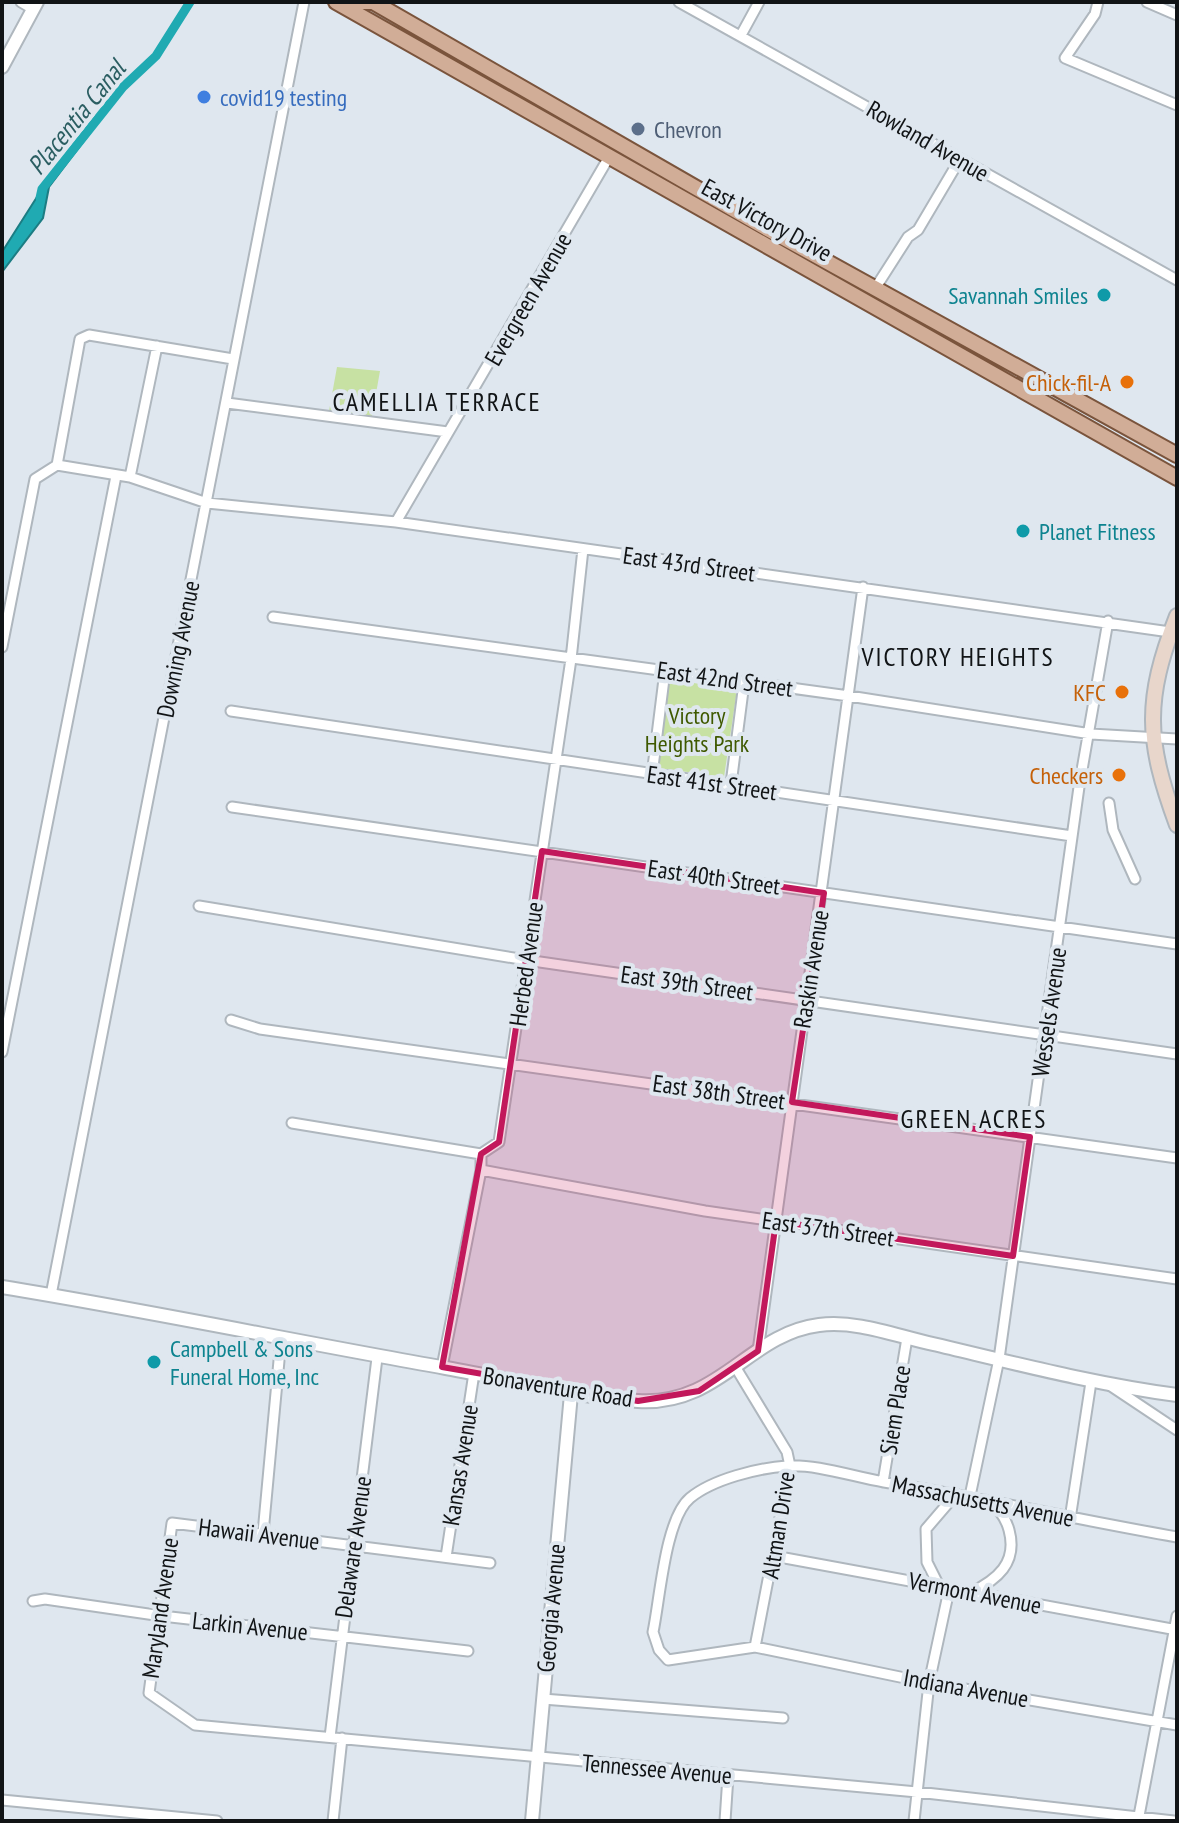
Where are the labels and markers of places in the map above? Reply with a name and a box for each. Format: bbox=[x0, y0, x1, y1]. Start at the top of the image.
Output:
place label: covid19 testing bbox=[220, 82, 347, 113]
marker: covid19 testing bbox=[195, 88, 213, 106]
place label: Chevron bbox=[654, 114, 722, 145]
marker: Chevron bbox=[629, 120, 647, 138]
place label: Savannah Smiles bbox=[948, 280, 1088, 311]
marker: Savannah Smiles bbox=[1095, 286, 1113, 304]
place label: Chick-fil-A bbox=[1026, 367, 1112, 398]
marker: Chick-fil-A bbox=[1118, 373, 1136, 391]
place label: Planet Fitness bbox=[1039, 516, 1156, 547]
marker: Planet Fitness bbox=[1014, 522, 1032, 540]
place label: KFC bbox=[1073, 677, 1106, 708]
marker: KFC bbox=[1113, 683, 1131, 701]
place label: Checkers bbox=[1030, 760, 1103, 791]
marker: Checkers bbox=[1110, 766, 1128, 784]
place label: Campbell & Sons Funeral Home, Inc bbox=[170, 1333, 319, 1392]
marker: Campbell & Sons Funeral Home, Inc bbox=[145, 1353, 163, 1371]

